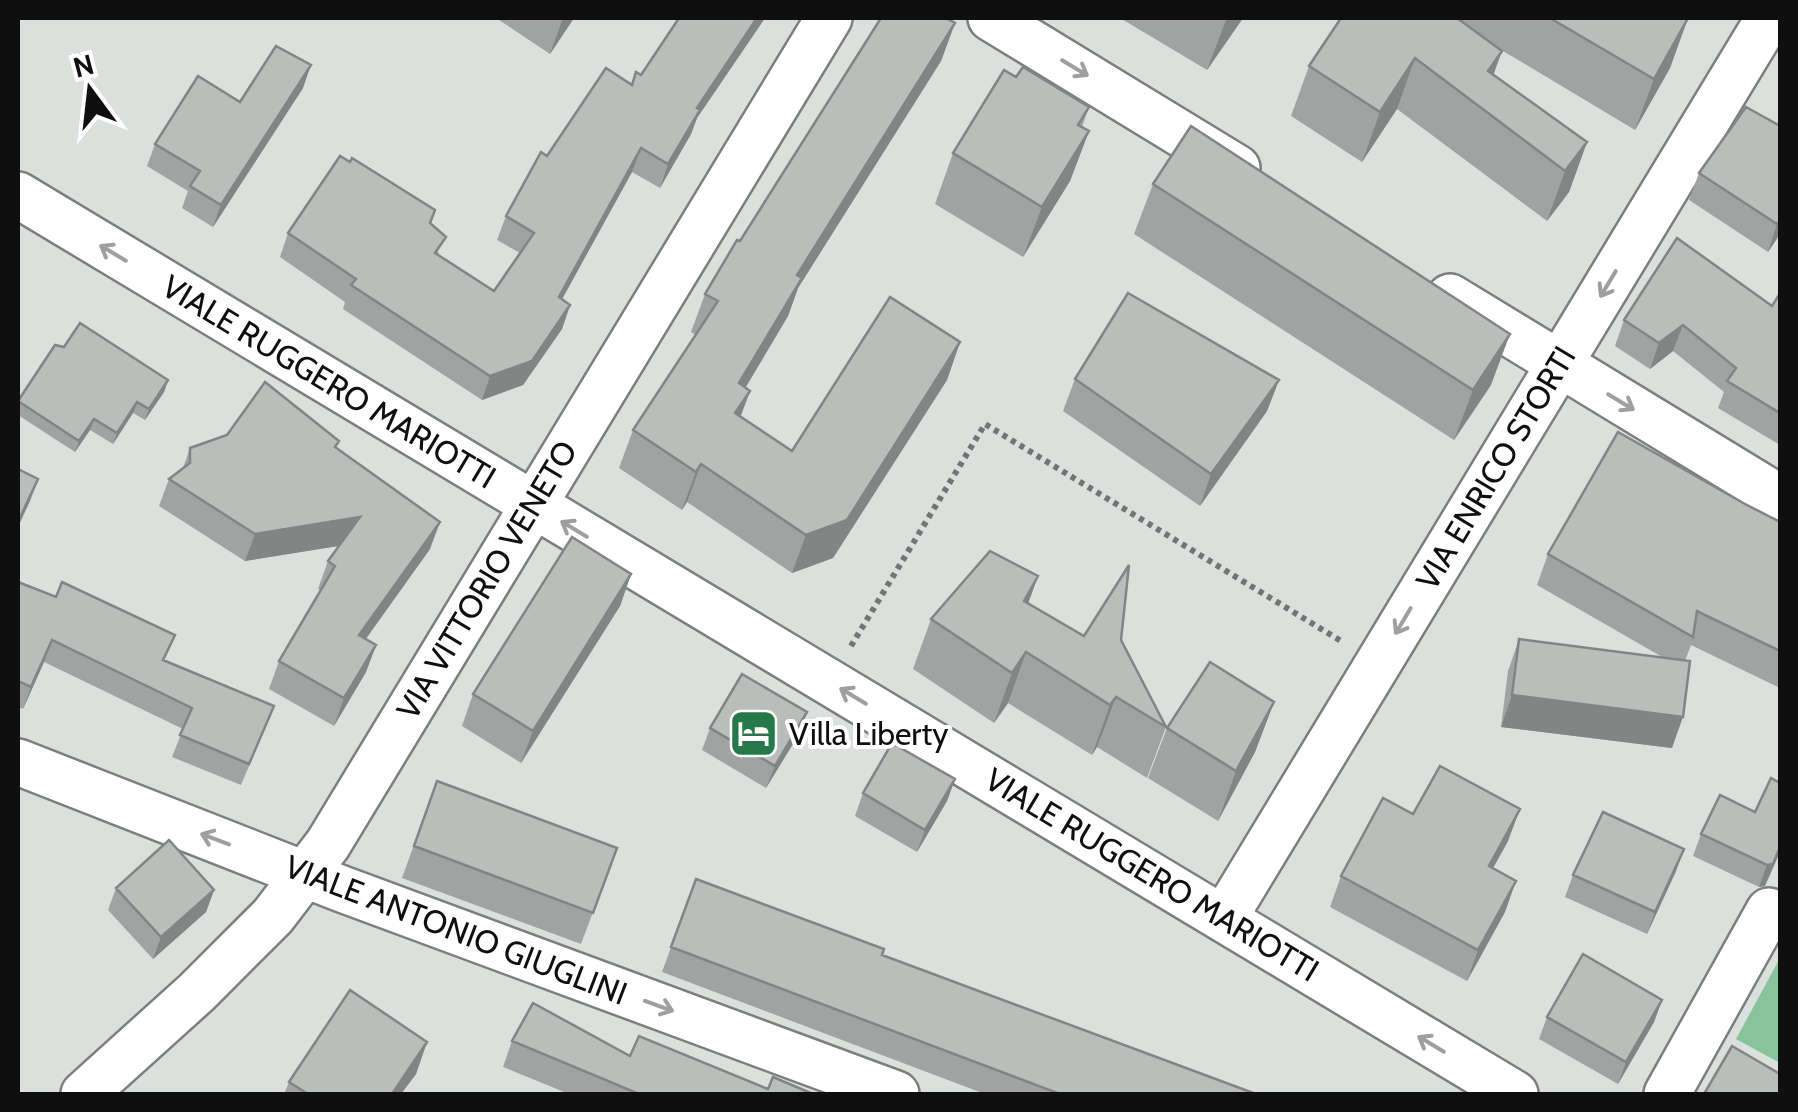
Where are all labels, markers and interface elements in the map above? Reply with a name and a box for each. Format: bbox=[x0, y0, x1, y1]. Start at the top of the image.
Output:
north arrow bbox=[40, 40, 140, 140]
text: N bbox=[70, 47, 97, 85]
one-way arrow bbox=[1060, 58, 1088, 78]
one-way arrow bbox=[99, 243, 128, 263]
street label: VIALE RUGGERO MARIOTTI bbox=[155, 266, 503, 497]
one-way arrow bbox=[1598, 269, 1618, 298]
street label: VIA ENRICO STORTI bbox=[1407, 339, 1584, 597]
one-way arrow bbox=[1606, 392, 1635, 412]
street label: VIA VITTORIO VENETO bbox=[388, 433, 585, 726]
one-way arrow bbox=[560, 519, 589, 539]
one-way arrow bbox=[1393, 606, 1413, 635]
one-way arrow bbox=[839, 686, 868, 706]
hotel icon: Villa Liberty bbox=[728, 708, 780, 760]
place label: Villa Liberty bbox=[789, 714, 948, 753]
street label: VIALE RUGGERO MARIOTTI bbox=[978, 759, 1326, 990]
one-way arrow bbox=[200, 829, 230, 847]
street label: VIALE ANTONIO GIUGLINI bbox=[280, 846, 633, 1013]
one-way arrow bbox=[644, 999, 674, 1017]
one-way arrow bbox=[1417, 1034, 1446, 1054]

